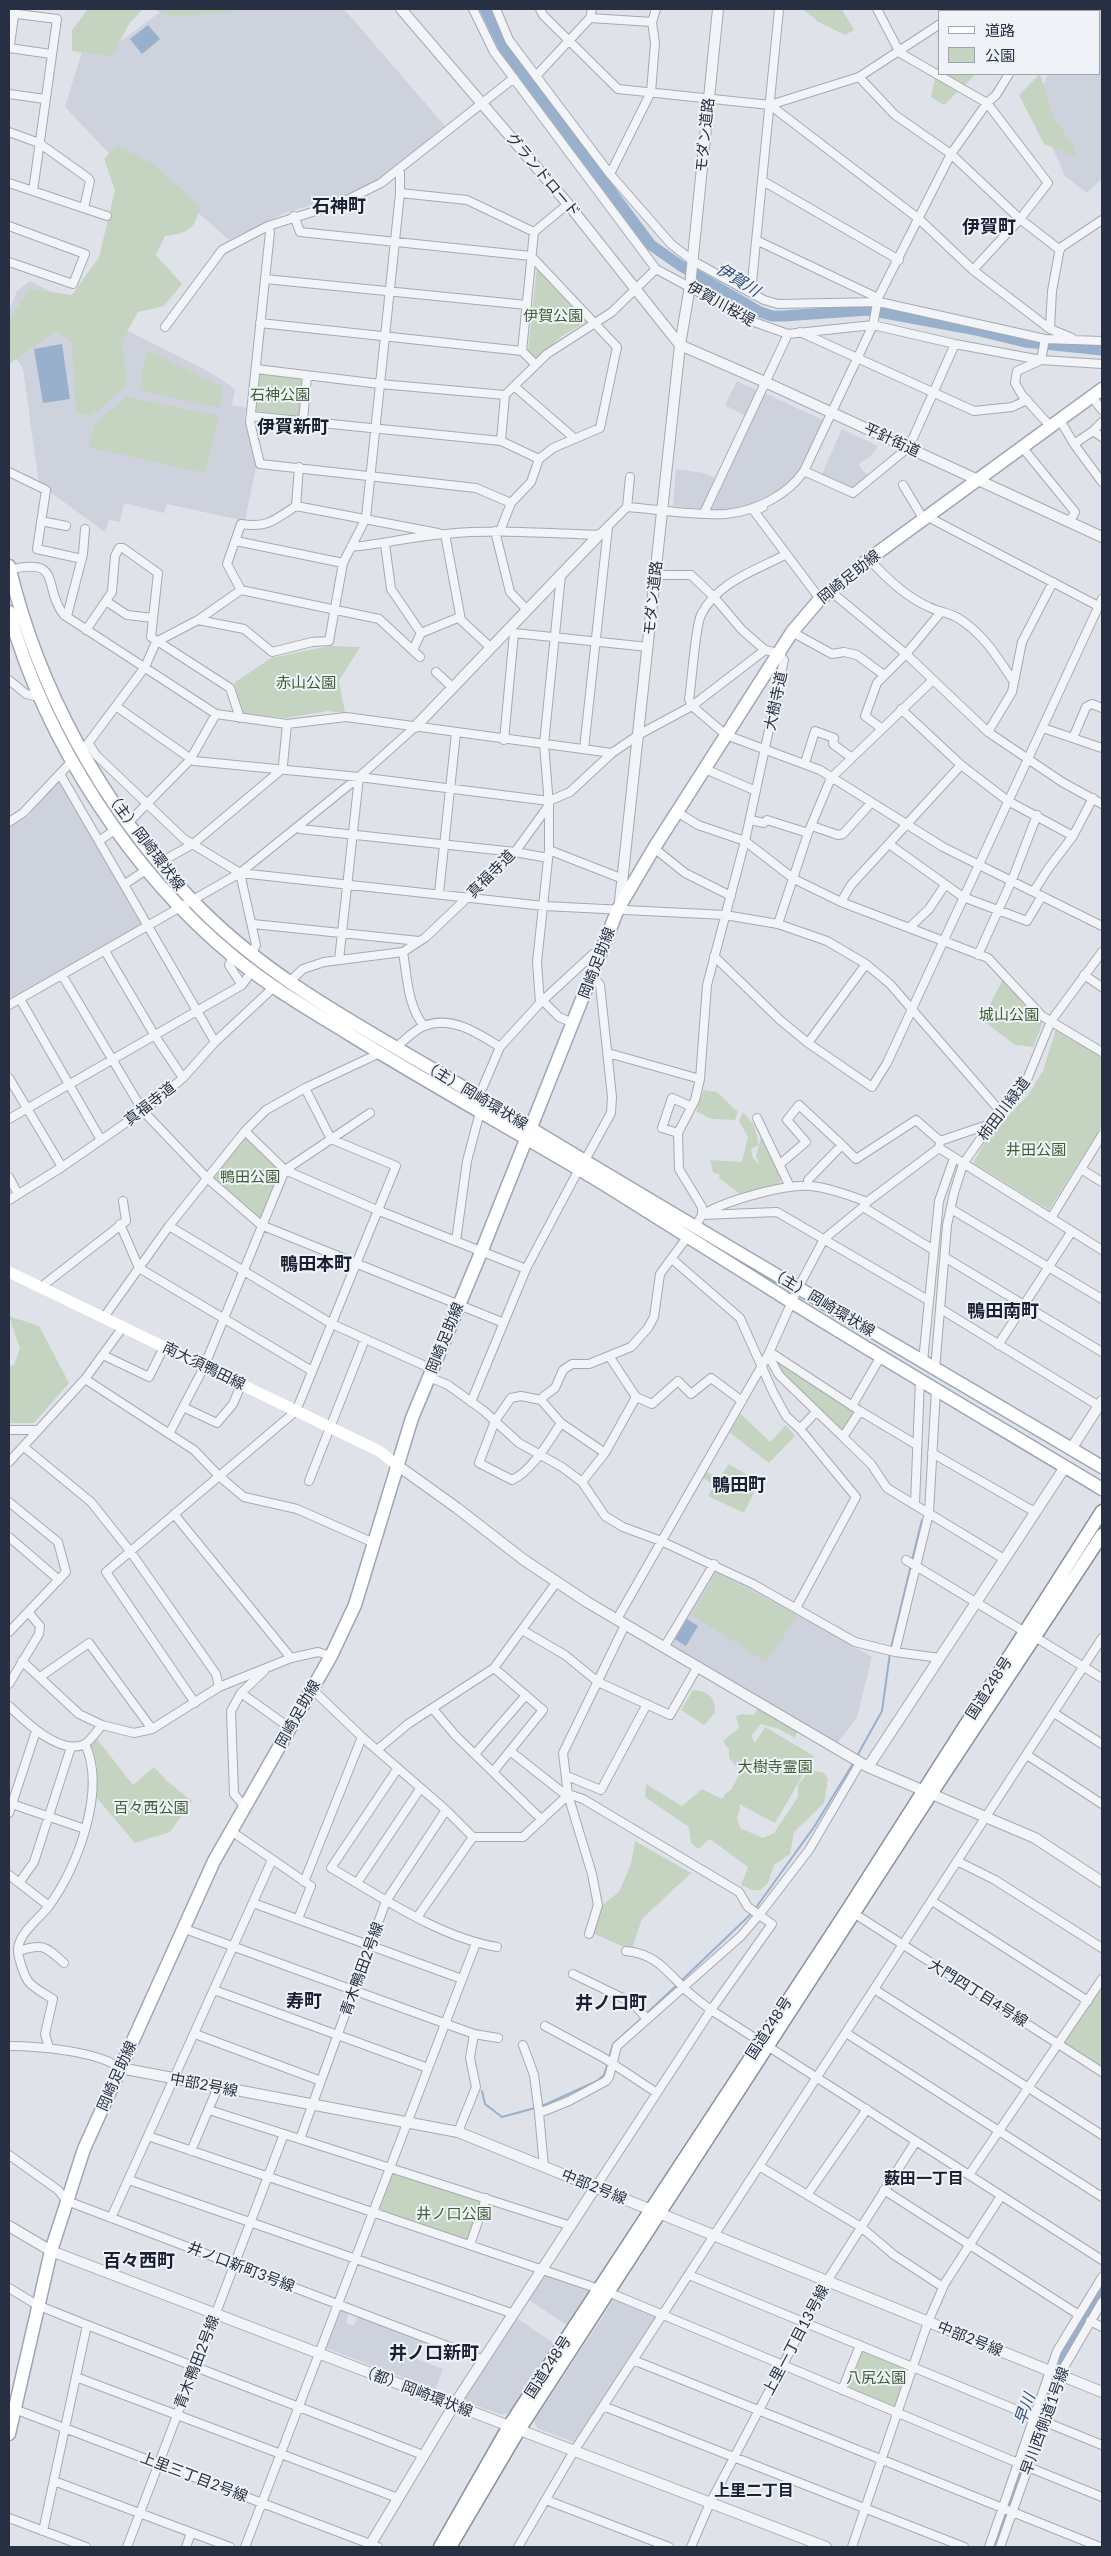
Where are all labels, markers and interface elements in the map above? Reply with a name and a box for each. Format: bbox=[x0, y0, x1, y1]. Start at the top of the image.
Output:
legend bbox=[938, 10, 1101, 75]
text: 道路 bbox=[985, 21, 1015, 39]
text: 公園 bbox=[985, 46, 1015, 64]
street label: モダン道路 bbox=[692, 97, 718, 173]
street label: グランドロード bbox=[502, 129, 584, 221]
district label: 石神町 bbox=[312, 195, 366, 217]
district label: 伊賀町 bbox=[962, 216, 1016, 238]
water label: 伊賀川 bbox=[713, 259, 763, 301]
street label: 伊賀川桜堤 bbox=[684, 278, 758, 330]
park label: 伊賀公園 bbox=[523, 307, 583, 325]
park label: 石神公園 bbox=[250, 386, 310, 404]
district label: 伊賀新町 bbox=[257, 416, 329, 438]
street label: 平針街道 bbox=[861, 419, 923, 461]
street label: 岡崎足助線 bbox=[814, 546, 884, 608]
street label: モダン道路 bbox=[640, 560, 666, 636]
street label: 大樹寺道 bbox=[761, 670, 791, 732]
park label: 赤山公園 bbox=[276, 674, 336, 692]
street label: （主）岡崎環状線 bbox=[102, 788, 188, 894]
street label: 真福寺道 bbox=[463, 846, 519, 902]
street label: 岡崎足助線 bbox=[575, 925, 619, 1001]
park label: 城山公園 bbox=[979, 1006, 1039, 1024]
street label: （主）岡崎環状線 bbox=[419, 1056, 531, 1134]
street label: 柿田川緑道 bbox=[974, 1074, 1034, 1144]
street label: 真福寺道 bbox=[121, 1078, 179, 1130]
park label: 井田公園 bbox=[1006, 1141, 1066, 1159]
park label: 鴨田公園 bbox=[220, 1168, 280, 1186]
district label: 鴨田本町 bbox=[280, 1253, 352, 1275]
street label: （主）岡崎環状線 bbox=[766, 1263, 878, 1341]
street label: 岡崎足助線 bbox=[423, 1300, 467, 1376]
district label: 鴨田南町 bbox=[967, 1300, 1039, 1322]
street label: 南大須鴨田線 bbox=[160, 1338, 248, 1394]
district label: 鴨田町 bbox=[712, 1474, 766, 1496]
street label: 国道248号 bbox=[962, 1653, 1016, 1723]
street label: 岡崎足助線 bbox=[272, 1677, 324, 1751]
park label: 大樹寺霊園 bbox=[738, 1758, 812, 1776]
park label: 百々西公園 bbox=[114, 1799, 188, 1817]
street label: 青木鴨田2号線 bbox=[337, 1920, 387, 2018]
street label: 大門四丁目4号線 bbox=[925, 1955, 1031, 2031]
district label: 寿町 bbox=[286, 1990, 322, 2012]
district label: 井ノ口町 bbox=[575, 1992, 647, 2014]
street label: 国道248号 bbox=[742, 1993, 796, 2063]
street label: 岡崎足助線 bbox=[94, 2038, 140, 2114]
street label: 中部2号線 bbox=[169, 2070, 239, 2100]
street label: 中部2号線 bbox=[559, 2166, 629, 2208]
district label: 薮田一丁目 bbox=[884, 2169, 964, 2189]
park label: 井ノ口公園 bbox=[417, 2205, 491, 2223]
street label: 井ノ口新町3号線 bbox=[185, 2238, 297, 2296]
district label: 百々西町 bbox=[103, 2250, 175, 2272]
street label: 上里一丁目13号線 bbox=[759, 2282, 833, 2398]
street label: 青木鴨田2号線 bbox=[171, 2313, 223, 2411]
street label: 中部2号線 bbox=[935, 2318, 1005, 2360]
street label: 国道248号 bbox=[521, 2332, 575, 2402]
district label: 井ノ口新町 bbox=[389, 2342, 479, 2364]
street label: （都）岡崎環状線 bbox=[357, 2361, 475, 2421]
street label: 早川西側道1号線 bbox=[1017, 2365, 1073, 2477]
park label: 八尻公園 bbox=[846, 2369, 906, 2387]
water label: 早川 bbox=[1011, 2391, 1039, 2427]
street label: 上里三丁目2号線 bbox=[138, 2448, 250, 2506]
district label: 上里二丁目 bbox=[714, 2481, 794, 2501]

